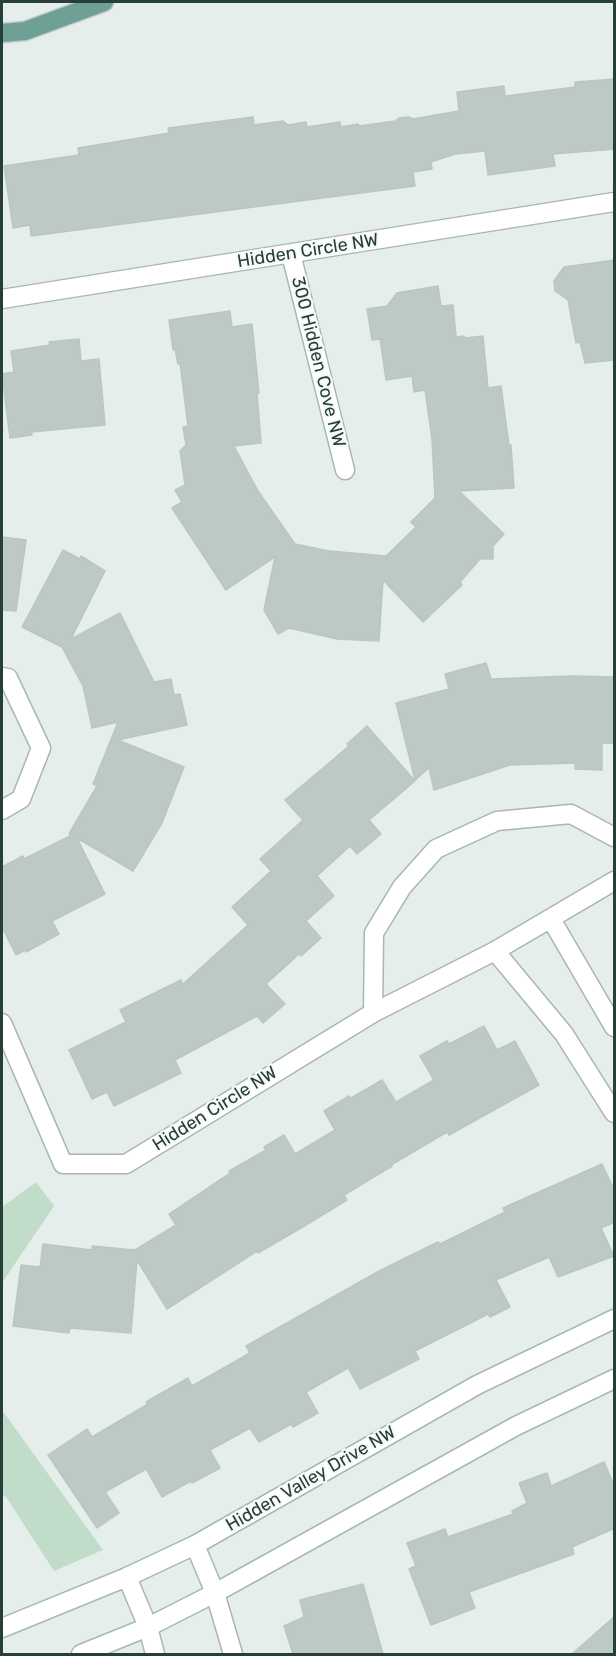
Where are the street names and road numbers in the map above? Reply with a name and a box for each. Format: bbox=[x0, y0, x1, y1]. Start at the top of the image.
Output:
street label: Hidden Circle NW bbox=[236, 229, 380, 273]
street label: 300 Hidden Cove NW bbox=[286, 274, 350, 450]
street label: Hidden Circle NW bbox=[149, 1062, 281, 1156]
street label: Hidden Valley Drive NW bbox=[222, 1422, 400, 1536]

